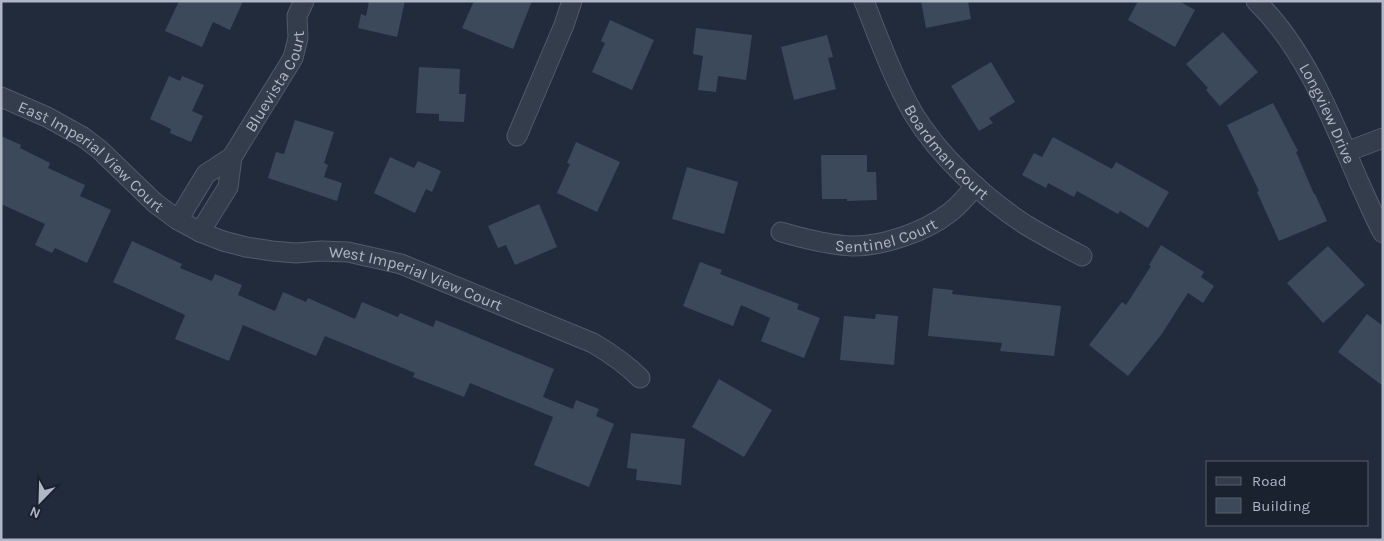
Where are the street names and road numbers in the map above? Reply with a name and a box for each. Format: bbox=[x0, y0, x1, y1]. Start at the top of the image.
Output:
street label: Bluevista Court bbox=[241, 31, 308, 135]
street label: Longview Drive bbox=[1295, 60, 1359, 166]
street label: East Imperial View Court bbox=[15, 97, 168, 216]
street label: Boardman Court bbox=[900, 101, 993, 204]
street label: Sentinel Court bbox=[834, 214, 941, 256]
street label: West Imperial View Court bbox=[329, 242, 505, 315]

